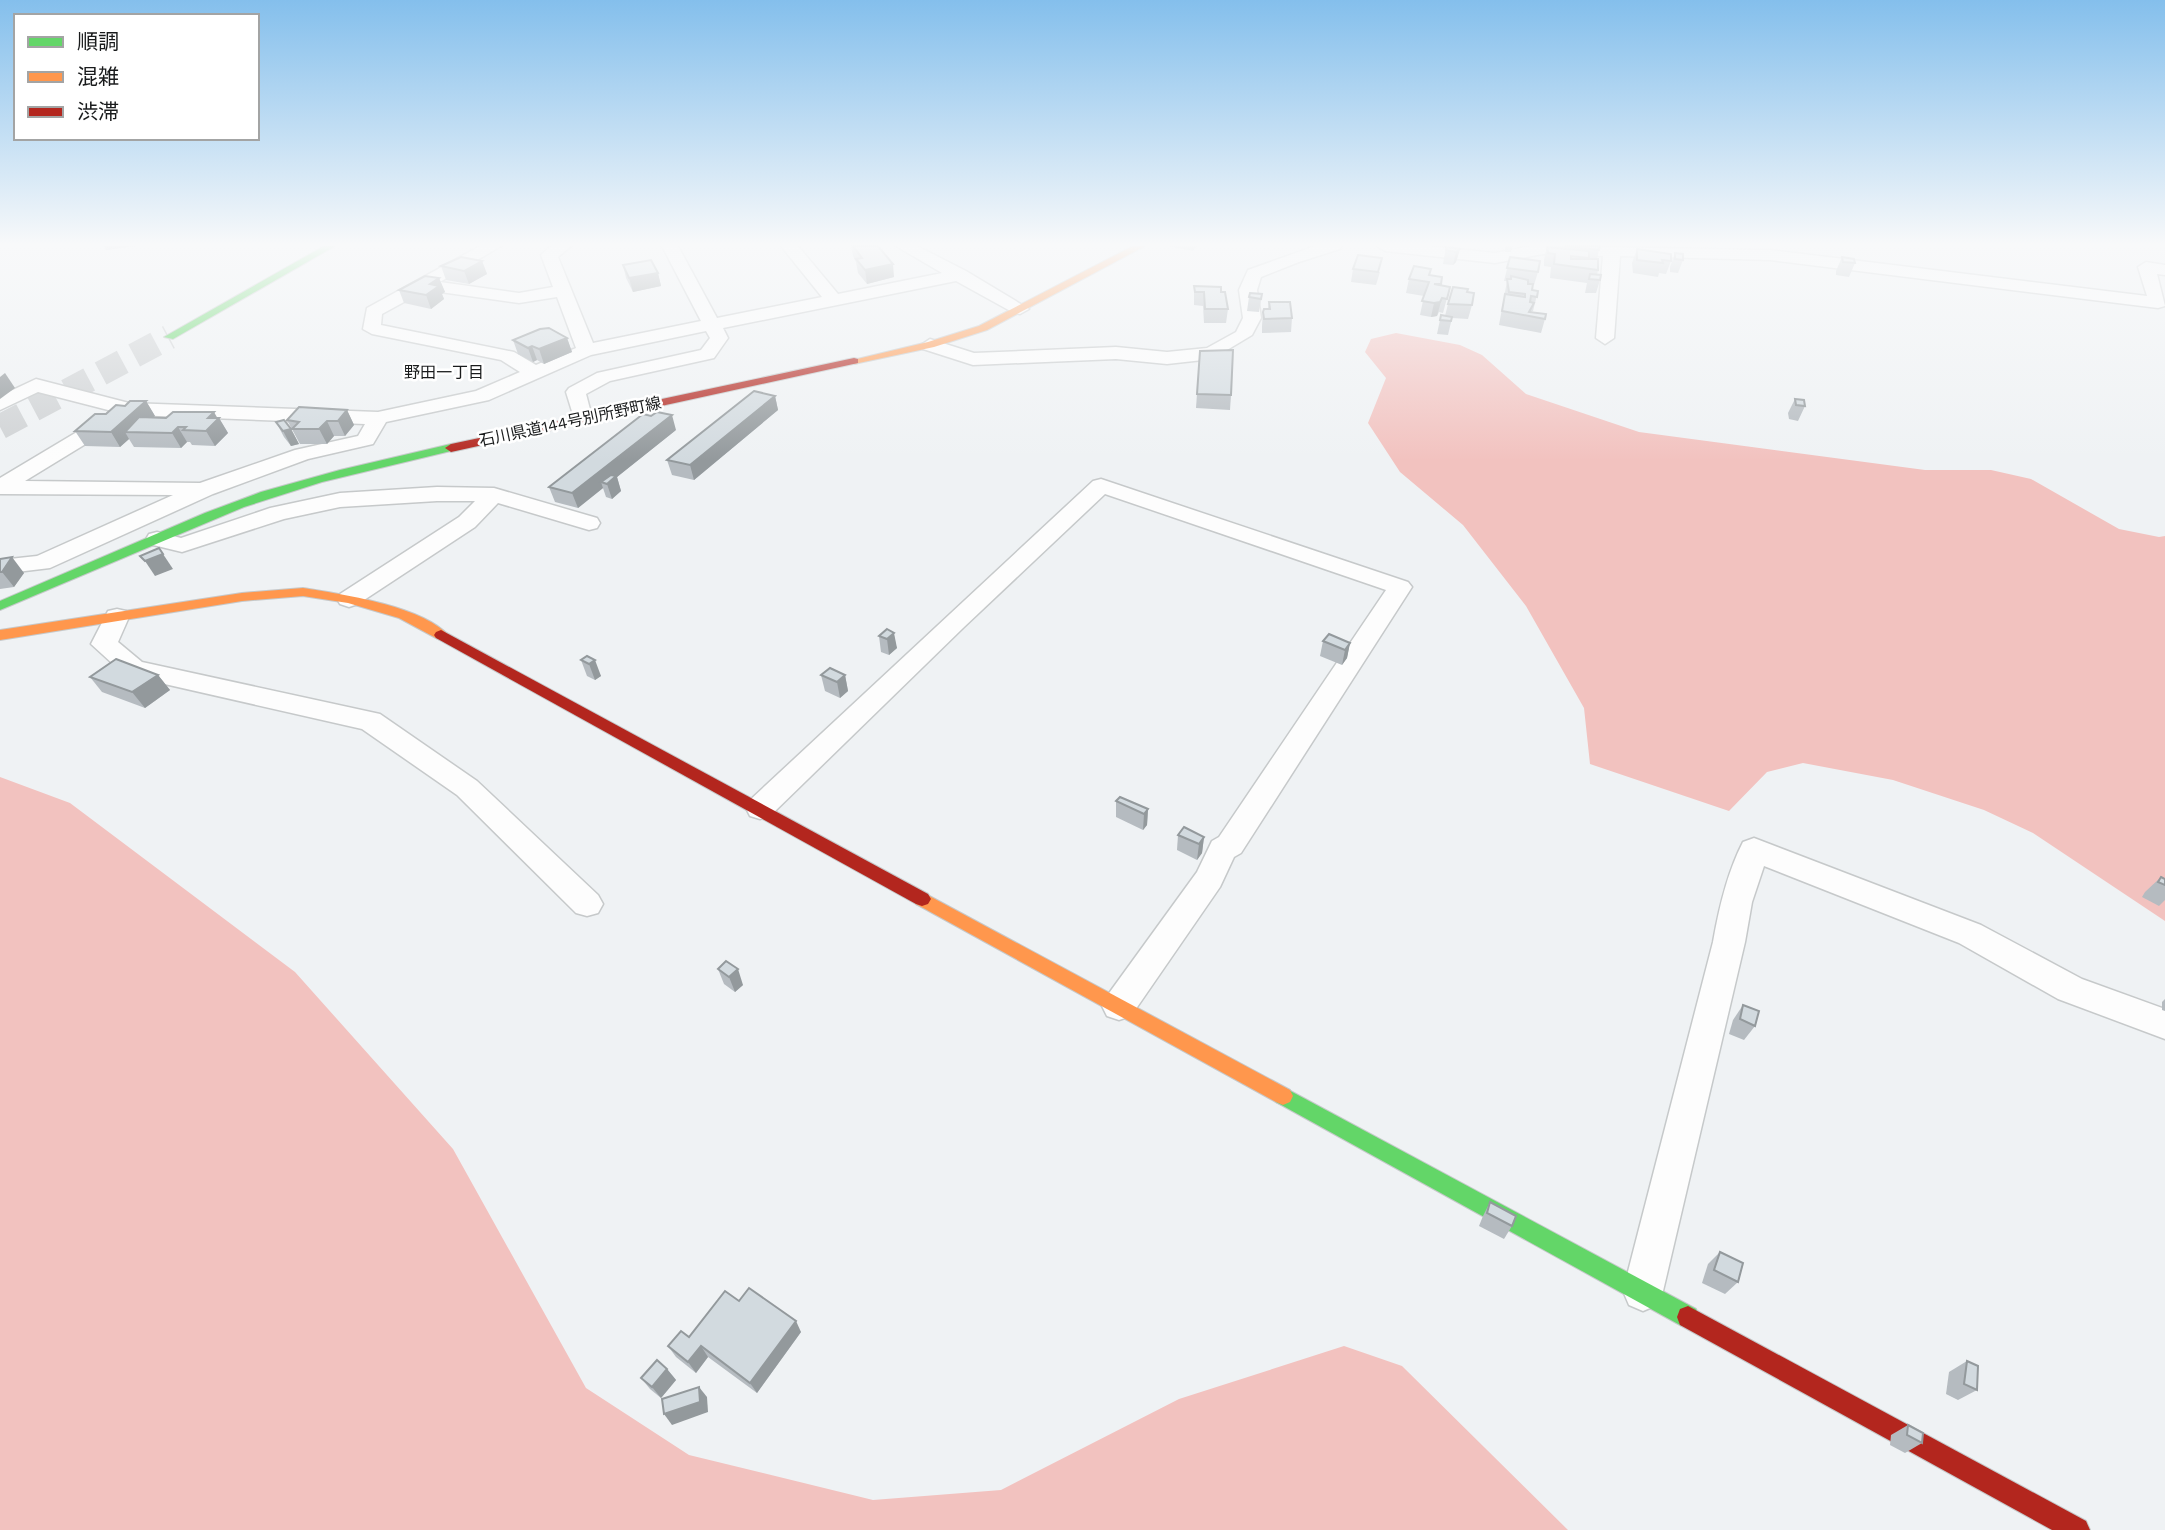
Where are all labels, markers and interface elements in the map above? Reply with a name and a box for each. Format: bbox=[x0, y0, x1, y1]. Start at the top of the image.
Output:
legend bbox=[14, 14, 259, 140]
text: 順調 bbox=[77, 29, 119, 54]
text: 混雑 bbox=[77, 64, 119, 89]
text: 渋滞 bbox=[77, 99, 119, 124]
district label: 野田一丁目 bbox=[404, 363, 484, 382]
street label: 石川県道144号別所野町線 bbox=[477, 393, 663, 450]

